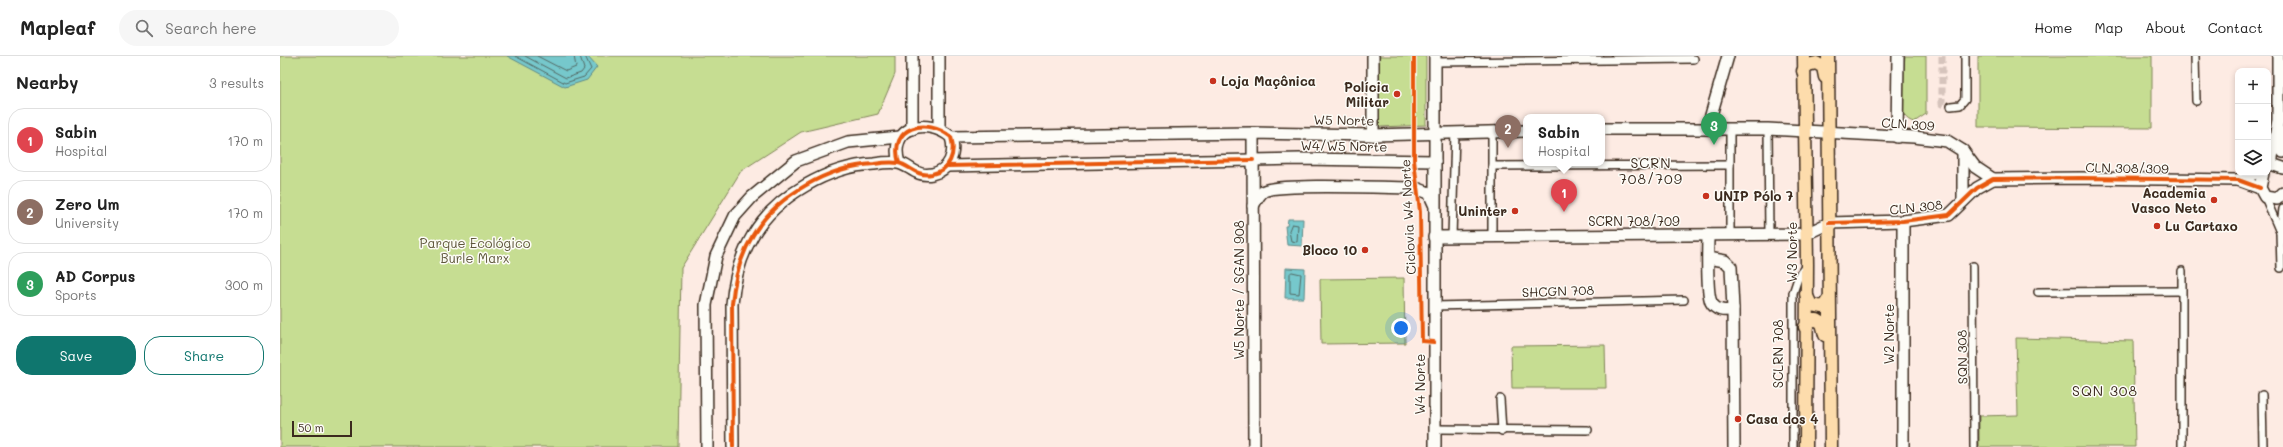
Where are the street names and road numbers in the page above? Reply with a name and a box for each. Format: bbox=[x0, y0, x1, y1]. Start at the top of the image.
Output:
street label: W5 Norte bbox=[1313, 110, 1375, 129]
street label: CLN 309 bbox=[1881, 113, 1935, 134]
street label: W4/W5 Norte bbox=[1301, 136, 1387, 155]
street label: CLN 308/309 bbox=[2085, 158, 2169, 177]
street label: Ciclovia W4 Norte bbox=[1396, 159, 1419, 275]
street label: CLN 308 bbox=[1889, 195, 1944, 218]
street label: SCRN 708/709 bbox=[1588, 212, 1680, 229]
street label: W5 Norte / SGAN 908 bbox=[1230, 220, 1247, 360]
street label: W3 Norte bbox=[1783, 222, 1800, 282]
street label: SHCGN 708 bbox=[1522, 281, 1595, 300]
street label: W2 Norte bbox=[1880, 304, 1897, 364]
street label: SCLRN 708 bbox=[1769, 320, 1786, 388]
street label: SQN 308 bbox=[1953, 329, 1970, 385]
street label: W4 Norte bbox=[1411, 354, 1428, 414]

